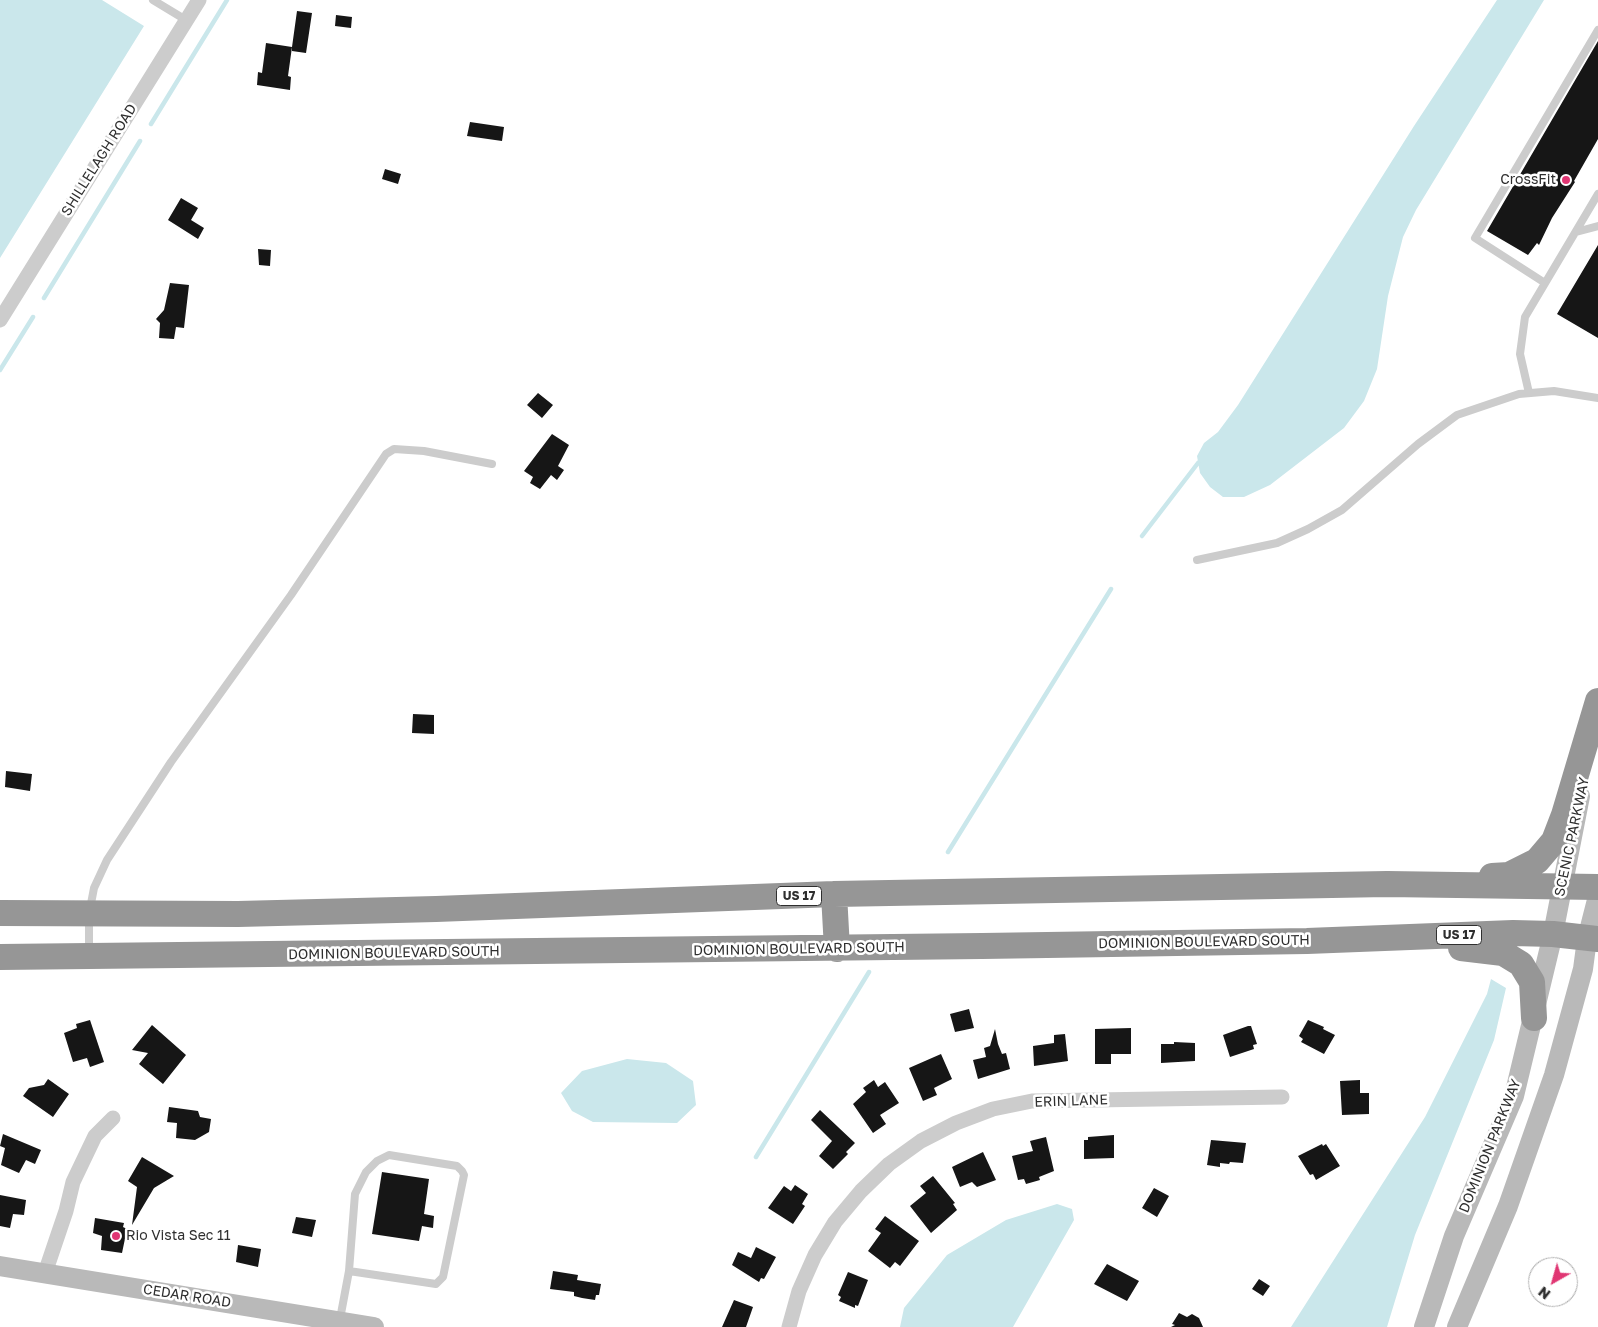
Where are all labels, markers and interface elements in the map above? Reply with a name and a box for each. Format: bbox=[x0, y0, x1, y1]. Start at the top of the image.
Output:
street label: SHILLELAGH ROAD bbox=[58, 101, 140, 219]
place label: CrossFit bbox=[1500, 172, 1556, 188]
marker: CrossFit bbox=[1560, 174, 1572, 186]
street label: SCENIC PARKWAY bbox=[1551, 776, 1593, 898]
road number: US 17 bbox=[776, 886, 822, 906]
road number: US 17 bbox=[1436, 926, 1482, 944]
street label: DOMINION BOULEVARD SOUTH bbox=[1098, 932, 1310, 952]
street label: DOMINION BOULEVARD SOUTH bbox=[693, 939, 905, 959]
street label: DOMINION BOULEVARD SOUTH bbox=[288, 943, 500, 963]
street label: DOMINION PARKWAY bbox=[1456, 1077, 1524, 1215]
street label: ERIN LANE bbox=[1034, 1091, 1108, 1111]
place label: Rio Vista Sec 11 bbox=[126, 1228, 231, 1244]
marker: Rio Vista Sec 11 bbox=[110, 1230, 122, 1242]
north arrow bbox=[1528, 1257, 1578, 1307]
street label: CEDAR ROAD bbox=[142, 1281, 232, 1311]
text: N bbox=[1535, 1283, 1554, 1303]

